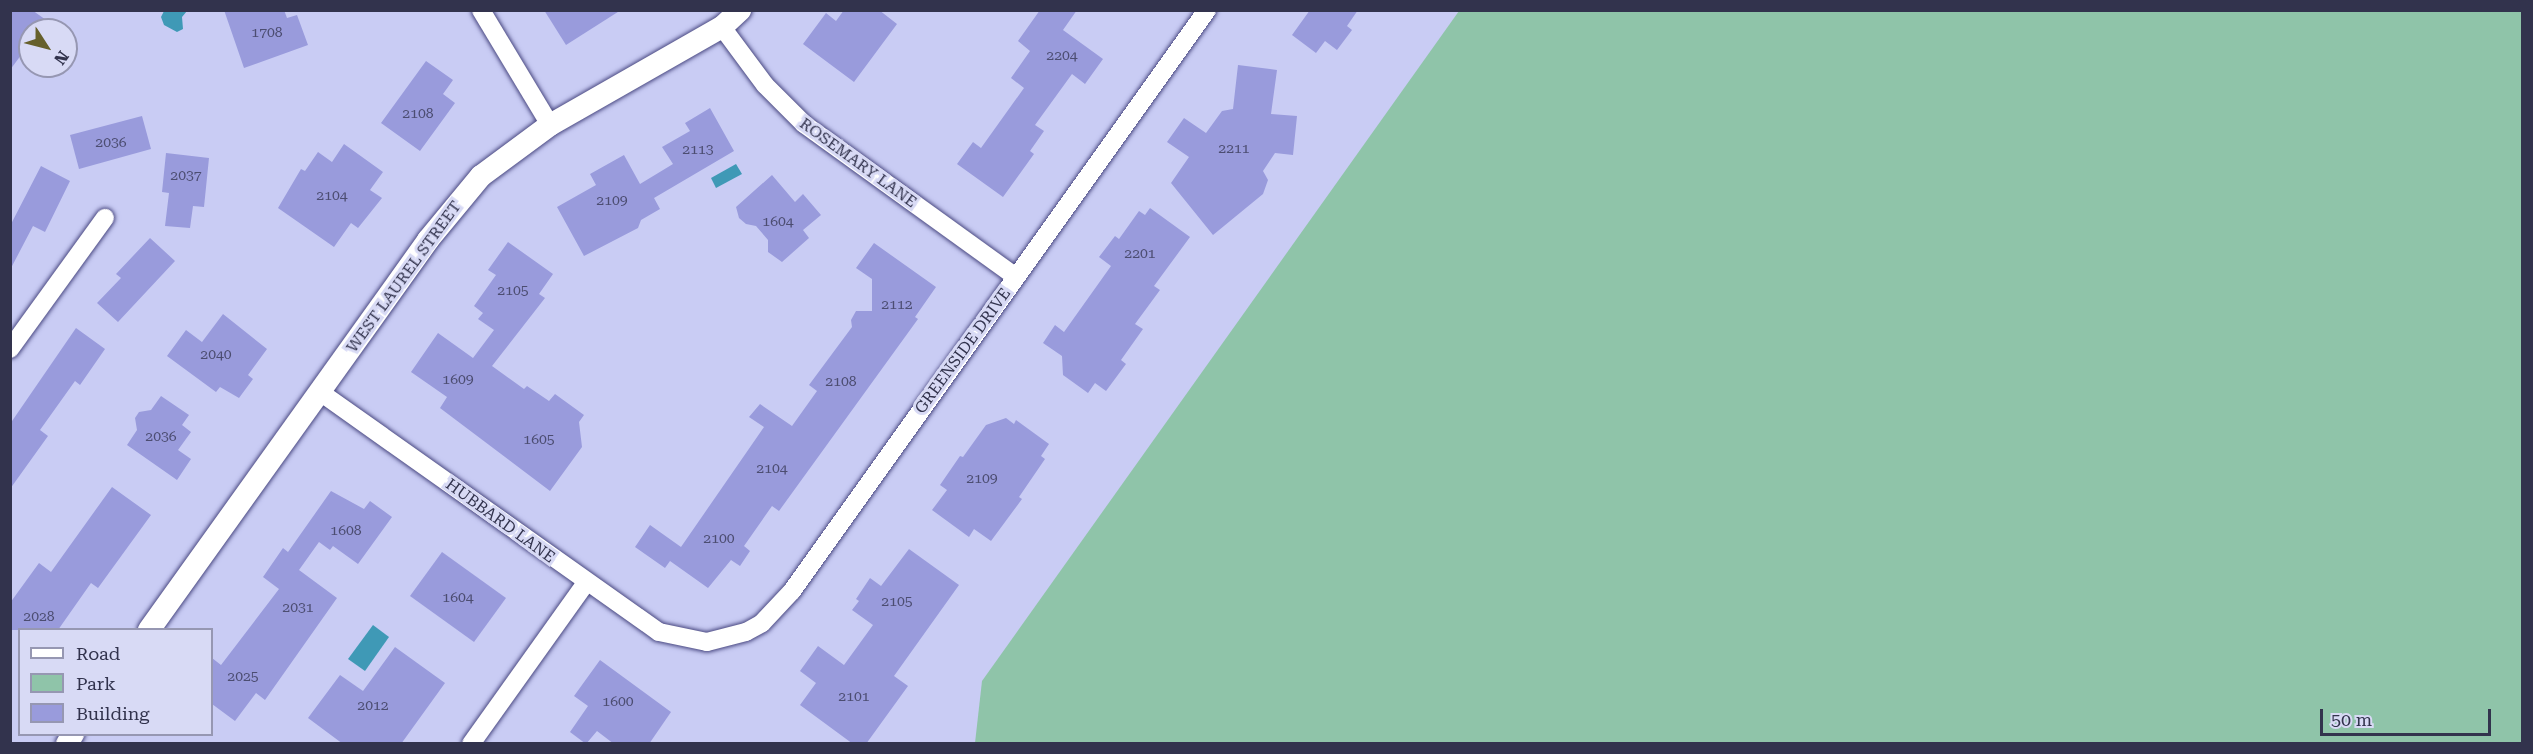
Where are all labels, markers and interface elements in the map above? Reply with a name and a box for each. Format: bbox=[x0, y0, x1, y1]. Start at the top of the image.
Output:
north arrow bbox=[18, 18, 78, 78]
house number: 1708 bbox=[251, 24, 283, 40]
text: N bbox=[50, 47, 73, 68]
house number: 2204 bbox=[1046, 47, 1078, 63]
house number: 2108 bbox=[402, 105, 434, 121]
street label: ROSEMARY LANE bbox=[796, 114, 920, 212]
house number: 2036 bbox=[95, 134, 127, 150]
house number: 2211 bbox=[1218, 140, 1250, 156]
house number: 2113 bbox=[682, 141, 714, 157]
house number: 2037 bbox=[170, 167, 202, 183]
house number: 2104 bbox=[316, 187, 348, 203]
house number: 2109 bbox=[596, 192, 628, 208]
street label: WEST LAUREL STREET bbox=[343, 198, 465, 356]
house number: 1604 bbox=[762, 213, 794, 229]
house number: 2201 bbox=[1124, 245, 1156, 261]
house number: 2105 bbox=[497, 282, 529, 298]
street label: GREENSIDE DRIVE bbox=[911, 285, 1015, 417]
house number: 2112 bbox=[881, 296, 913, 312]
house number: 2040 bbox=[200, 346, 232, 362]
house number: 1609 bbox=[442, 371, 474, 387]
house number: 2108 bbox=[825, 373, 857, 389]
house number: 2036 bbox=[145, 428, 177, 444]
house number: 1605 bbox=[523, 431, 555, 447]
house number: 2104 bbox=[756, 460, 788, 476]
house number: 2109 bbox=[966, 470, 998, 486]
street label: HUBBARD LANE bbox=[442, 475, 558, 567]
house number: 1608 bbox=[330, 522, 362, 538]
house number: 2100 bbox=[703, 530, 735, 546]
house number: 1604 bbox=[442, 589, 474, 605]
house number: 2105 bbox=[881, 593, 913, 609]
house number: 2031 bbox=[282, 599, 314, 615]
house number: 2028 bbox=[23, 608, 55, 624]
legend bbox=[18, 628, 213, 736]
text: Road bbox=[76, 643, 120, 664]
house number: 2025 bbox=[227, 668, 259, 684]
text: Park bbox=[76, 673, 116, 694]
house number: 2101 bbox=[838, 688, 870, 704]
house number: 1600 bbox=[602, 693, 634, 709]
house number: 2012 bbox=[357, 697, 389, 713]
scale bar bbox=[2323, 697, 2494, 735]
text: Building bbox=[76, 703, 150, 724]
text: 50 m bbox=[2331, 709, 2372, 730]

